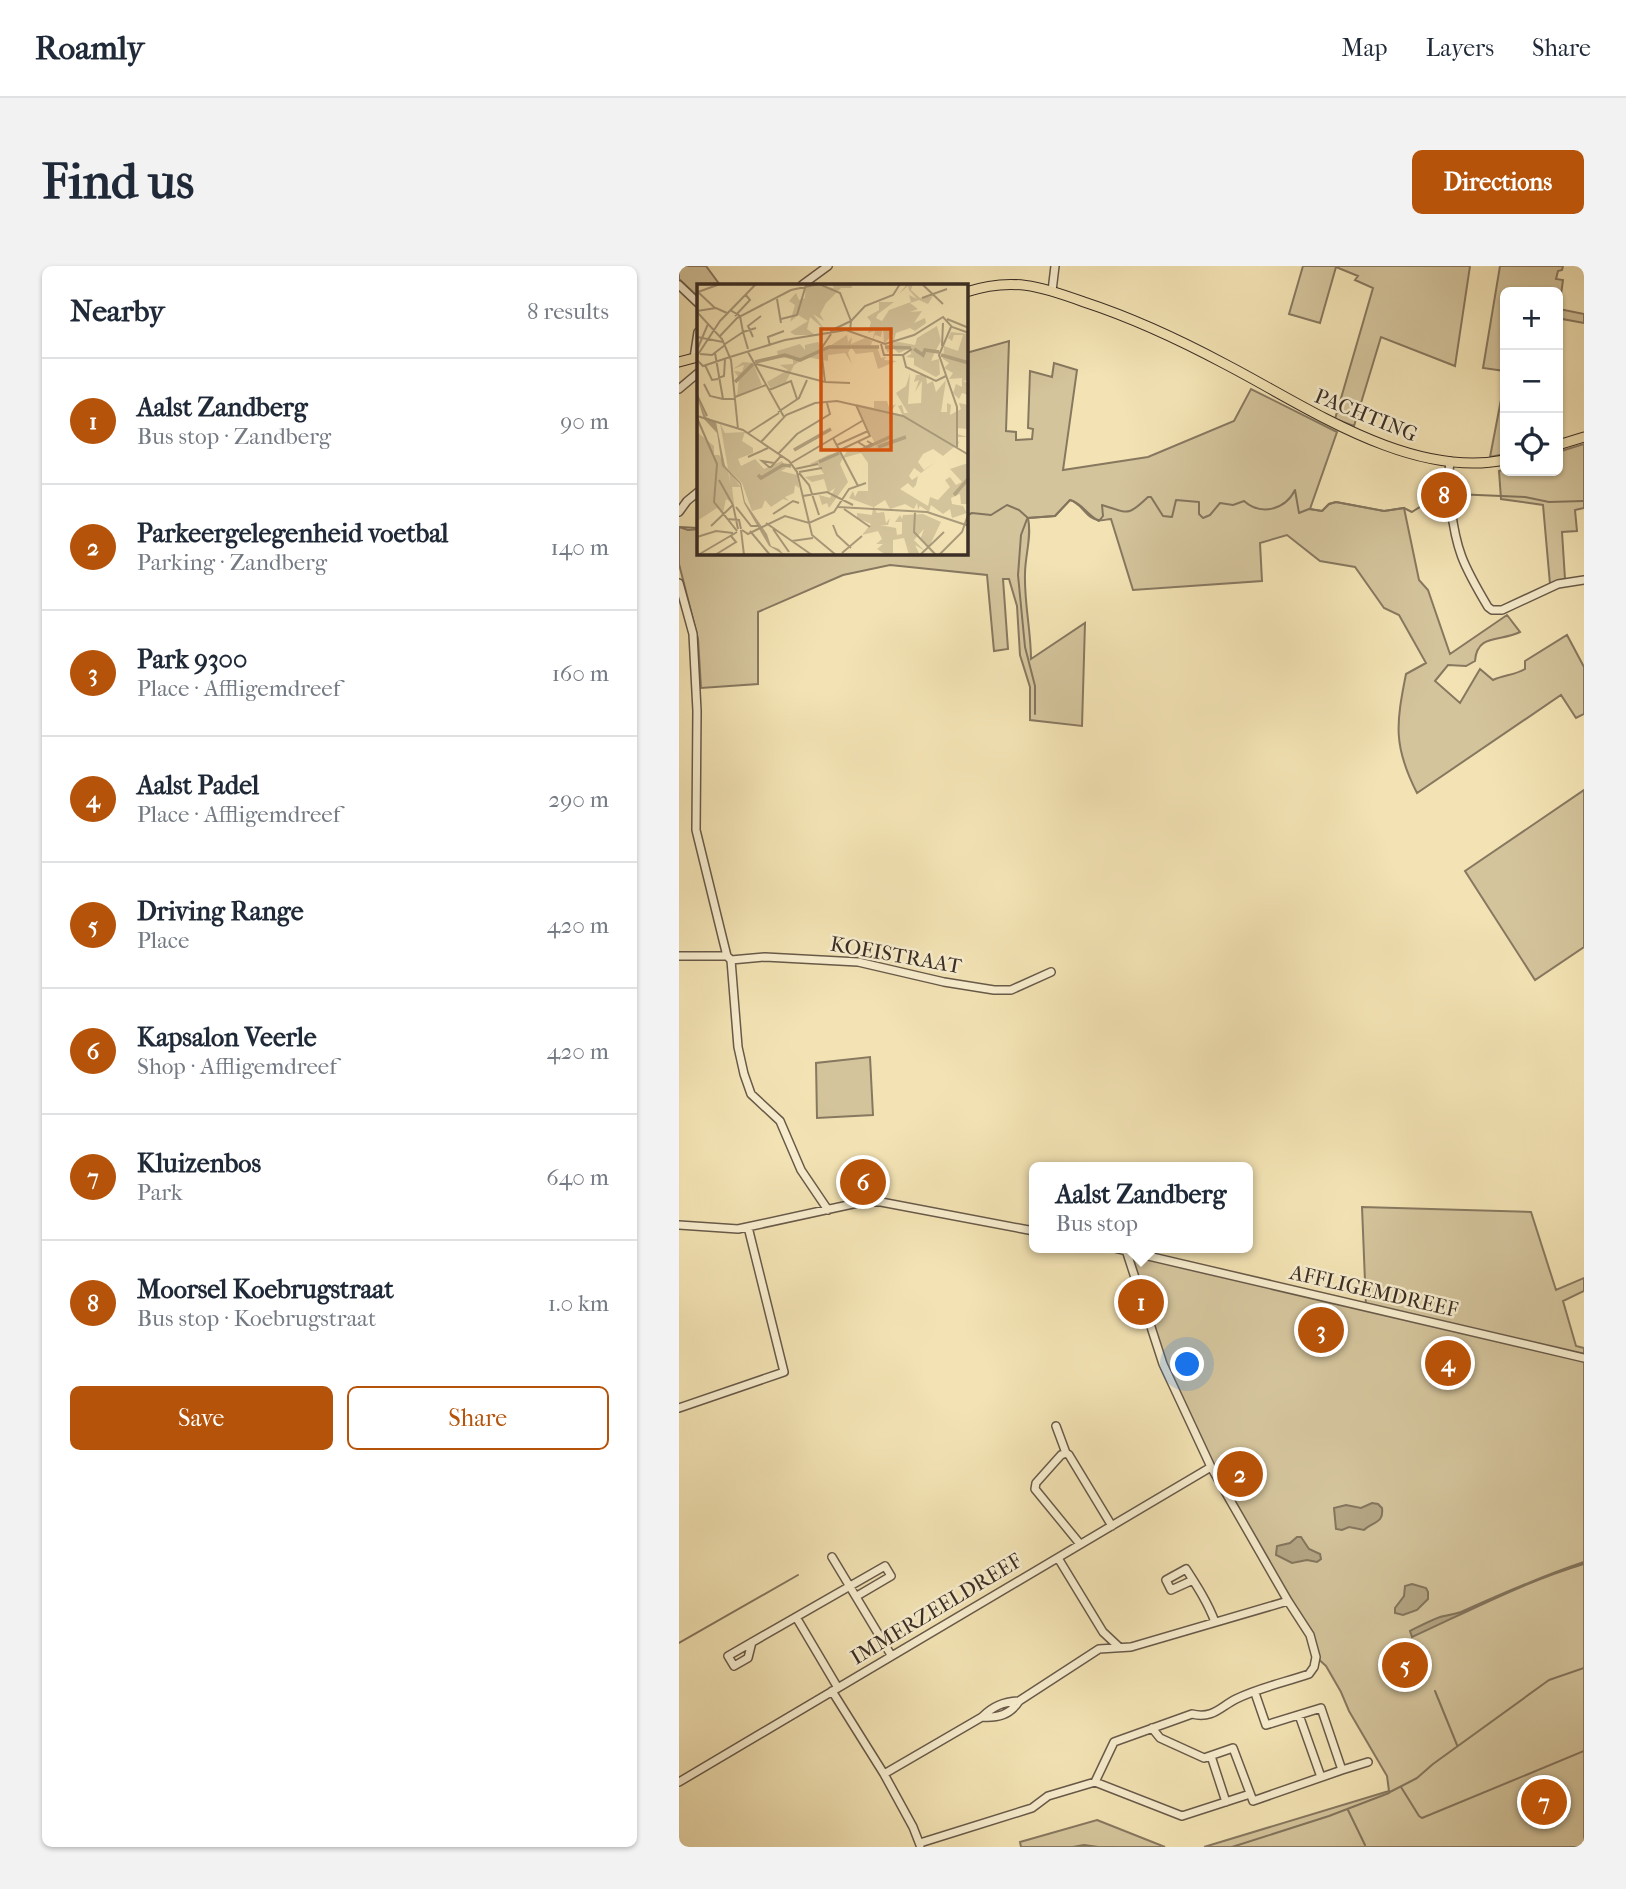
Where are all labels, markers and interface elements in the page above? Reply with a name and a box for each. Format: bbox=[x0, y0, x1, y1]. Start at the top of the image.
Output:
text: Roamly bbox=[35, 29, 144, 68]
text: Map bbox=[1342, 34, 1388, 62]
text: Layers bbox=[1426, 34, 1494, 62]
text: Share bbox=[1532, 34, 1591, 62]
button: Directions bbox=[1412, 150, 1584, 214]
text: Find us bbox=[42, 153, 194, 211]
inset map bbox=[697, 284, 968, 555]
map controls bbox=[1500, 287, 1563, 476]
button: + bbox=[1500, 287, 1563, 350]
text: Nearby bbox=[70, 294, 165, 329]
text: 8 results bbox=[527, 298, 609, 325]
button: − bbox=[1500, 350, 1563, 413]
street label: PACHTING bbox=[1311, 384, 1421, 447]
text: Aalst Zandberg bbox=[137, 392, 308, 423]
text: 1 bbox=[89, 408, 97, 435]
text: 90 m bbox=[560, 408, 609, 435]
button: locate bbox=[1500, 413, 1563, 476]
text: Bus stop · Zandberg bbox=[137, 423, 331, 450]
pin: 8 bbox=[1421, 469, 1467, 521]
text: Parkeergelegenheid voetbal bbox=[137, 518, 449, 549]
text: 2 bbox=[87, 534, 99, 561]
text: 140 m bbox=[550, 534, 609, 561]
text: Parking · Zandberg bbox=[137, 549, 327, 576]
text: Park 9300 bbox=[137, 644, 247, 675]
text: 3 bbox=[88, 660, 98, 687]
text: 160 m bbox=[552, 660, 609, 687]
text: Place · Affligemdreef bbox=[137, 675, 340, 702]
text: Aalst Padel bbox=[137, 770, 259, 801]
text: 4 bbox=[86, 786, 100, 813]
text: 290 m bbox=[548, 786, 609, 813]
text: Place · Affligemdreef bbox=[137, 801, 340, 828]
text: Driving Range bbox=[137, 896, 304, 927]
text: 5 bbox=[88, 912, 98, 939]
text: 420 m bbox=[547, 912, 609, 939]
text: Place bbox=[137, 927, 189, 954]
street label: KOEISTRAAT bbox=[828, 932, 964, 978]
text: Kapsalon Veerle bbox=[137, 1022, 317, 1053]
text: 6 bbox=[87, 1038, 99, 1065]
text: 420 m bbox=[547, 1038, 609, 1065]
text: Shop · Affligemdreef bbox=[137, 1053, 337, 1080]
text: Kluizenbos bbox=[137, 1148, 261, 1179]
pin: 6 bbox=[840, 1156, 886, 1208]
popup bbox=[1029, 1162, 1253, 1253]
text: 7 bbox=[87, 1164, 99, 1191]
text: 640 m bbox=[546, 1164, 609, 1191]
text: Park bbox=[137, 1179, 183, 1206]
text: Aalst Zandberg bbox=[1056, 1179, 1226, 1210]
text: Bus stop bbox=[1056, 1210, 1138, 1237]
street label: AFFLIGEMDREEF bbox=[1287, 1260, 1460, 1322]
text: Moorsel Koebrugstraat bbox=[137, 1274, 394, 1305]
pin: 1 bbox=[1118, 1276, 1164, 1328]
text: 8 bbox=[87, 1290, 99, 1317]
text: 1.0 km bbox=[548, 1290, 609, 1317]
pin: 3 bbox=[1298, 1304, 1344, 1356]
text: Bus stop · Koebrugstraat bbox=[137, 1305, 376, 1332]
pin: 4 bbox=[1425, 1337, 1471, 1389]
your location bbox=[1170, 1347, 1204, 1381]
button: Save bbox=[70, 1386, 333, 1450]
button: Share bbox=[347, 1386, 609, 1450]
pin: 2 bbox=[1217, 1448, 1263, 1500]
street label: IMMERZEELDREEF bbox=[846, 1548, 1026, 1670]
pin: 5 bbox=[1382, 1639, 1428, 1691]
pin: 7 bbox=[1521, 1776, 1567, 1828]

